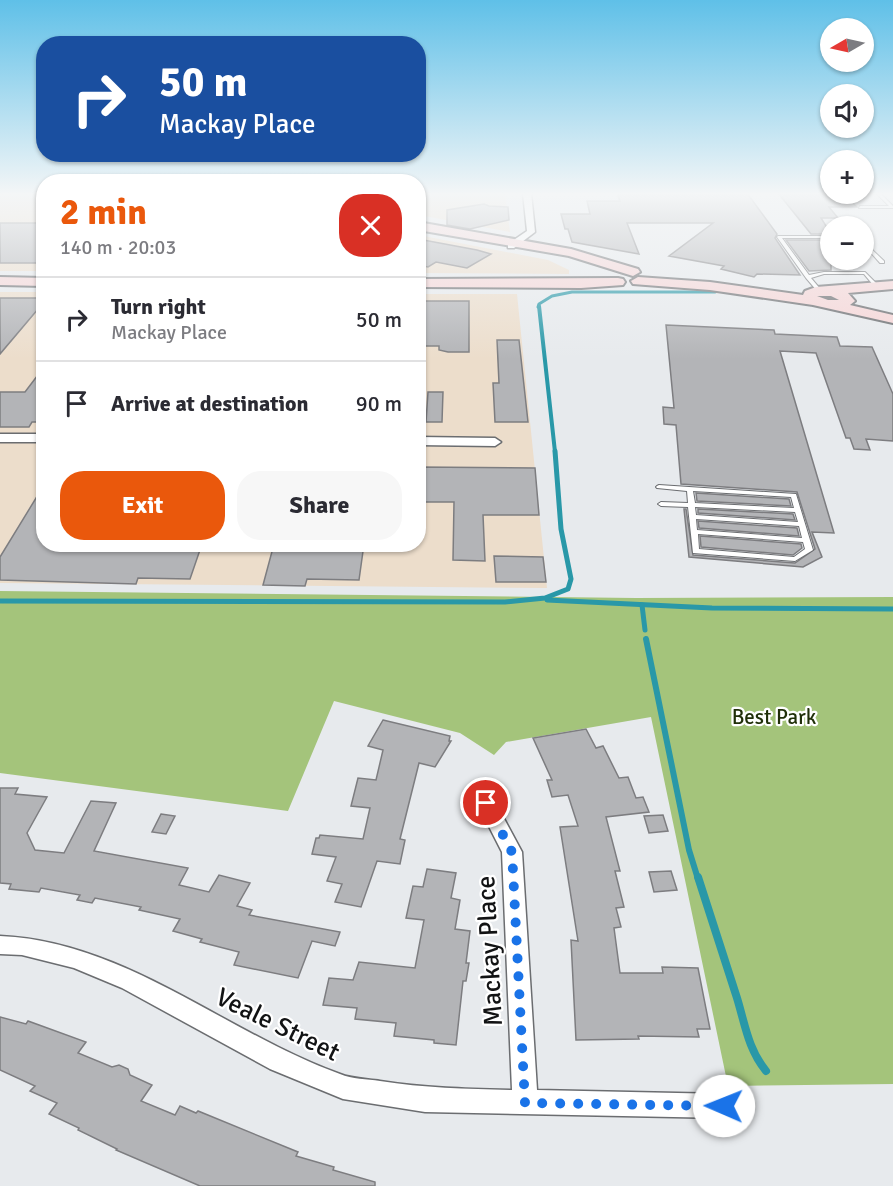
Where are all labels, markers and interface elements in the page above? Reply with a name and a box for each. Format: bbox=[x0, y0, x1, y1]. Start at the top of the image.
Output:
north arrow bbox=[820, 18, 874, 72]
map controls bbox=[820, 18, 874, 270]
text: 50 m bbox=[159, 57, 248, 108]
icon: right bbox=[60, 60, 138, 138]
button: sound bbox=[820, 84, 874, 138]
text: Mackay Place bbox=[159, 108, 316, 141]
button: + bbox=[820, 150, 874, 204]
text: 2 min bbox=[60, 190, 147, 235]
button: close bbox=[339, 194, 402, 257]
button: − bbox=[820, 216, 874, 270]
text: 140 m · 20:03 bbox=[60, 235, 176, 260]
text: Turn right bbox=[111, 293, 206, 320]
icon: right bbox=[60, 303, 93, 336]
text: 50 m bbox=[356, 306, 402, 333]
text: Mackay Place bbox=[111, 320, 227, 345]
icon: arrive bbox=[60, 387, 93, 420]
text: Arrive at destination bbox=[111, 390, 308, 417]
text: 90 m bbox=[356, 390, 402, 417]
button: Exit bbox=[60, 471, 225, 540]
button: Share bbox=[237, 471, 402, 540]
park label: Best Park bbox=[732, 704, 817, 730]
pin bbox=[460, 777, 511, 828]
icon: arrive bbox=[469, 786, 502, 819]
street label: Mackay Place bbox=[470, 875, 510, 1027]
street label: Veale Street bbox=[210, 981, 345, 1069]
position arrow bbox=[692, 1074, 756, 1138]

